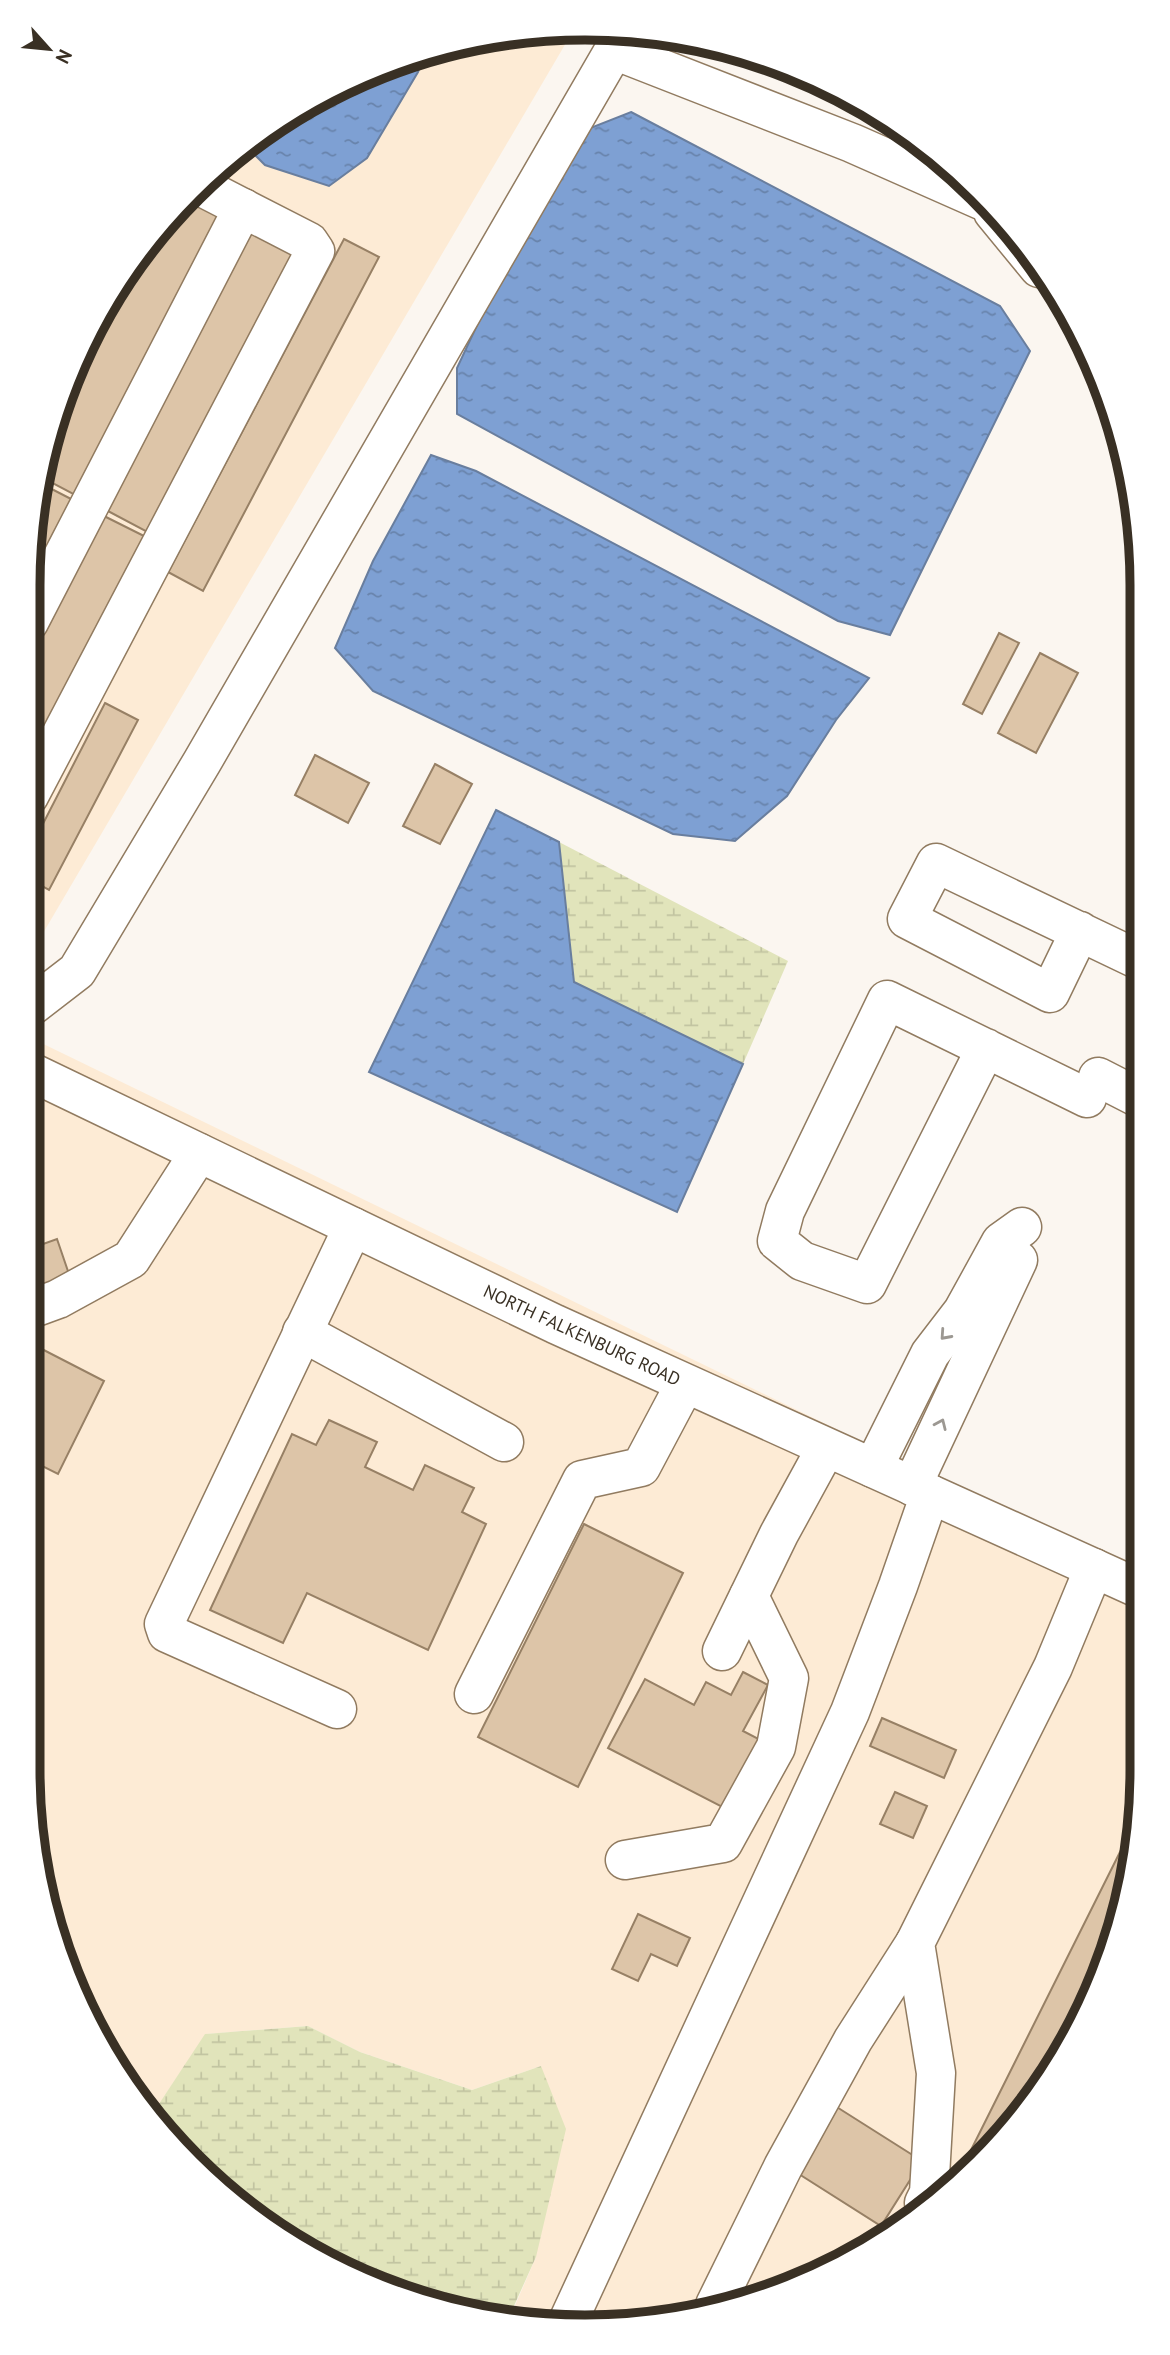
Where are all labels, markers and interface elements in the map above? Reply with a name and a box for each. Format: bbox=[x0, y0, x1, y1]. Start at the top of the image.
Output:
north arrow bbox=[14, 14, 84, 84]
text: N bbox=[51, 46, 78, 68]
street label: NORTH FALKENBURG ROAD bbox=[480, 1279, 684, 1391]
one-way arrow bbox=[941, 1327, 953, 1340]
one-way arrow bbox=[933, 1419, 947, 1431]

